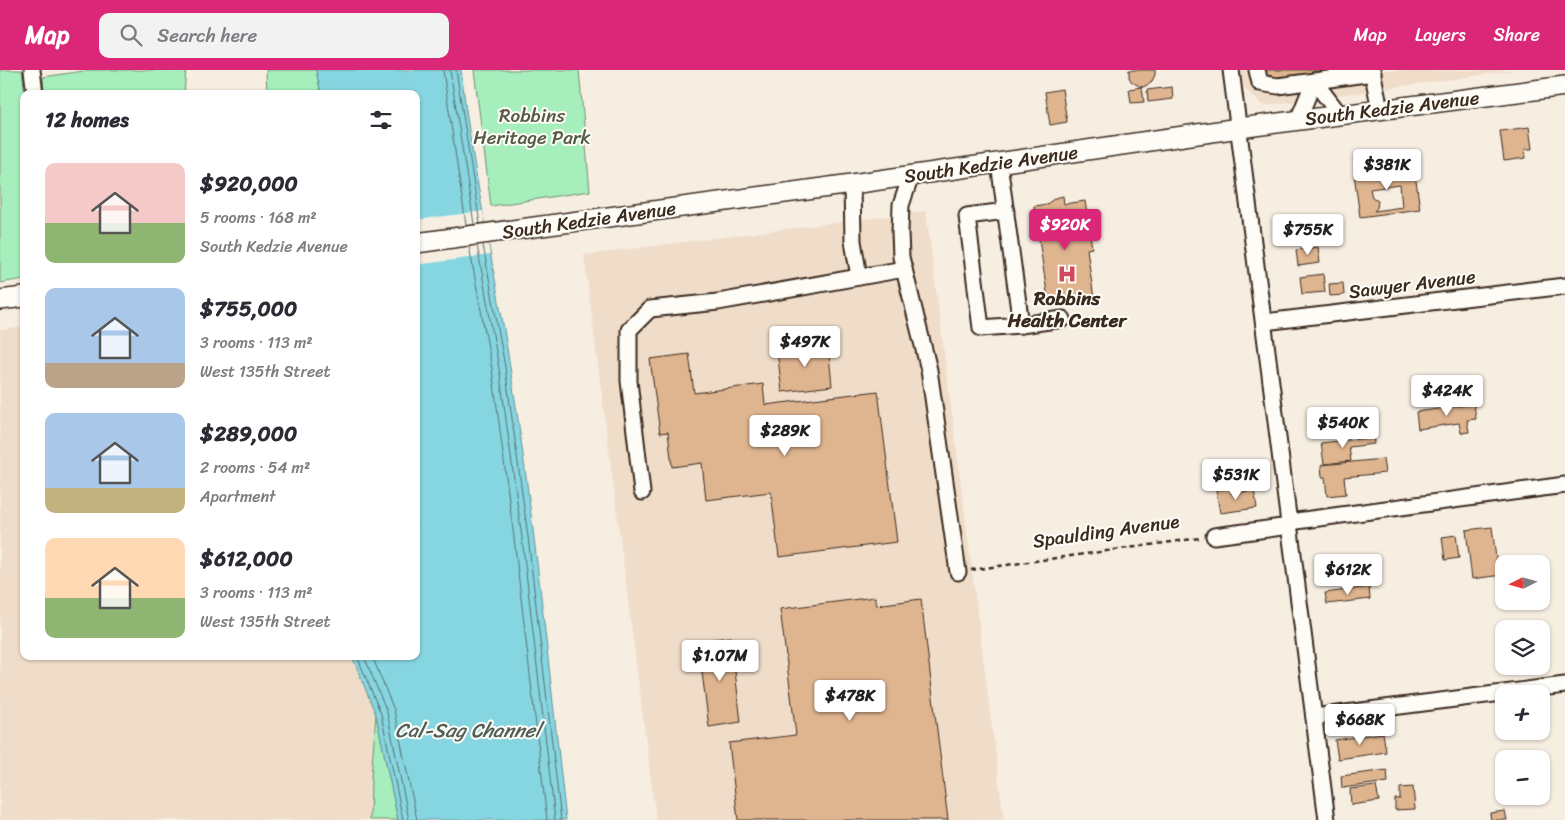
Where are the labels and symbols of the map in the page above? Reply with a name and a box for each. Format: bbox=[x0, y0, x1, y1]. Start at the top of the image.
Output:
street label: South Kedzie Avenue bbox=[1303, 81, 1481, 135]
park label: Robbins Heritage Park bbox=[473, 99, 591, 154]
street label: South Kedzie Avenue bbox=[902, 135, 1080, 193]
pin: $381K bbox=[1352, 148, 1422, 191]
street label: South Kedzie Avenue bbox=[500, 191, 678, 249]
pin: $920K bbox=[1030, 208, 1100, 251]
pin: $755K bbox=[1273, 214, 1343, 256]
street label: Sawyer Avenue bbox=[1347, 260, 1478, 308]
hospital icon: Robbins Health Center bbox=[1056, 263, 1078, 285]
place label: Robbins Health Center bbox=[1007, 282, 1127, 337]
pin: $497K bbox=[770, 326, 840, 368]
pin: $424K bbox=[1412, 374, 1482, 417]
pin: $540K bbox=[1308, 406, 1378, 449]
pin: $289K bbox=[750, 414, 820, 457]
pin: $531K bbox=[1201, 458, 1271, 501]
street label: Spaulding Avenue bbox=[1031, 504, 1181, 558]
pin: $612K bbox=[1313, 554, 1383, 596]
north arrow bbox=[1495, 555, 1550, 610]
pin: $1.07M bbox=[679, 640, 761, 682]
pin: $478K bbox=[815, 680, 885, 722]
pin: $668K bbox=[1325, 704, 1395, 746]
water label: Cal-Sag Channel bbox=[395, 713, 545, 748]

